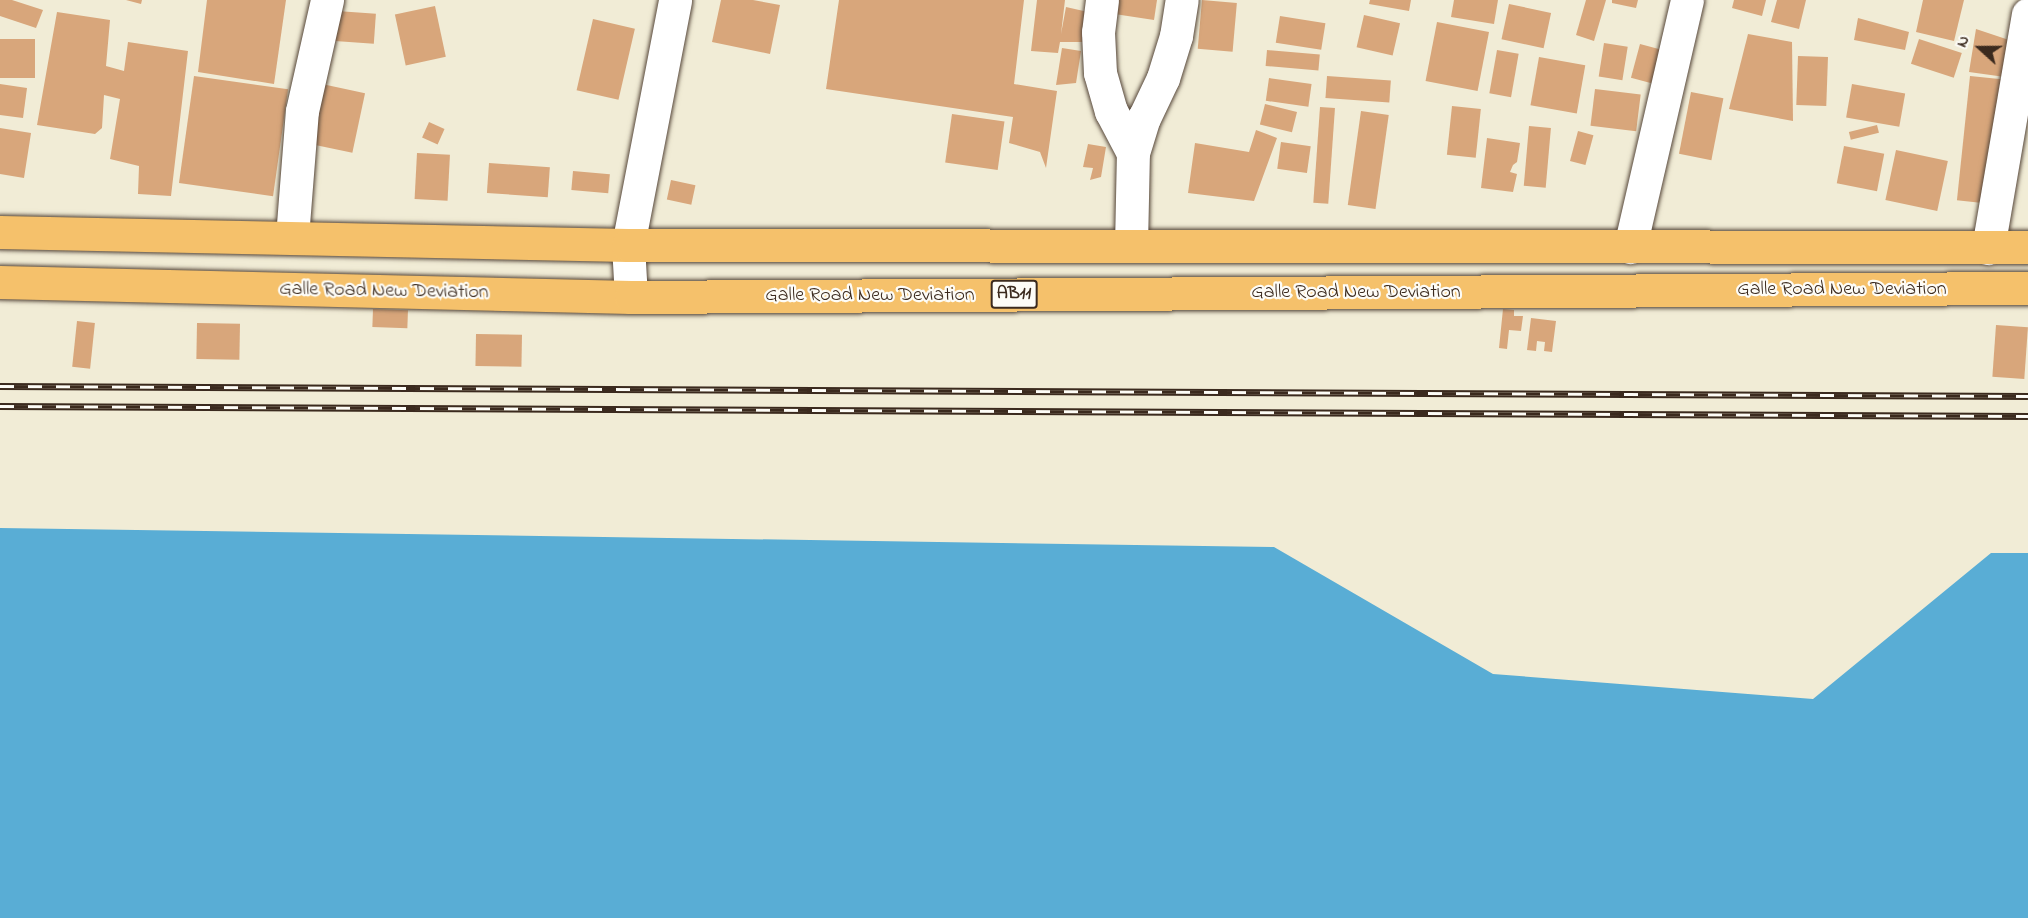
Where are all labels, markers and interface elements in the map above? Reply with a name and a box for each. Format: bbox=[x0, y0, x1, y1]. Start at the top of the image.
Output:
north arrow bbox=[1950, 18, 2010, 78]
text: N bbox=[1950, 32, 1976, 51]
street label: Galle Road New Deviation bbox=[279, 277, 489, 305]
street label: Galle Road New Deviation bbox=[1737, 277, 1947, 301]
road number: AB11 bbox=[990, 279, 1038, 309]
street label: Galle Road New Deviation bbox=[1251, 280, 1461, 304]
street label: Galle Road New Deviation bbox=[765, 283, 975, 307]

